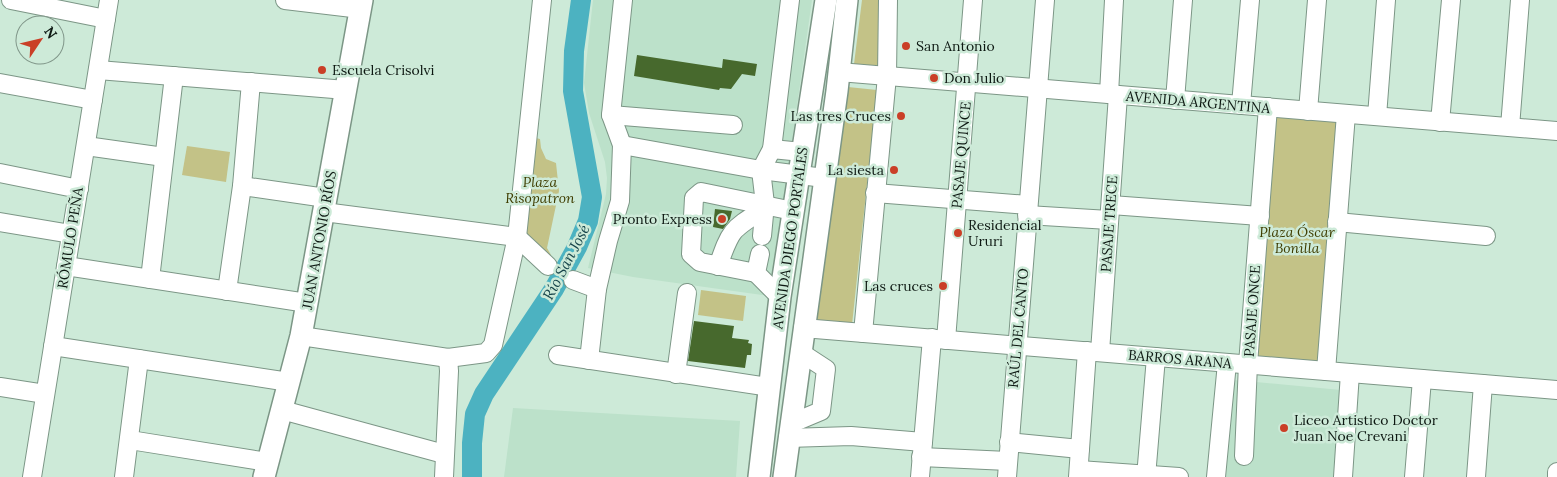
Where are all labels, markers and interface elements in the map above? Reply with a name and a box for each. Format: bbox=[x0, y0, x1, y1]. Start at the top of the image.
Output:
north arrow bbox=[15, 15, 65, 65]
text: N bbox=[40, 23, 61, 42]
place label: San Antonio bbox=[916, 37, 995, 55]
marker: San Antonio bbox=[900, 40, 912, 52]
place label: Escuela Crisolvi bbox=[332, 61, 435, 79]
marker: Escuela Crisolvi bbox=[316, 64, 328, 76]
place label: Don Julio bbox=[944, 69, 1004, 87]
marker: Don Julio bbox=[928, 72, 940, 84]
street label: AVENIDA ARGENTINA bbox=[1124, 87, 1271, 117]
street label: PASAJE QUINCE bbox=[947, 101, 975, 209]
place label: Las tres Cruces bbox=[790, 107, 891, 125]
marker: Las tres Cruces bbox=[895, 110, 907, 122]
street label: AVENIDA DIEGO PORTALES bbox=[768, 146, 812, 331]
place label: La siesta bbox=[828, 161, 884, 179]
marker: La siesta bbox=[888, 164, 900, 176]
street label: JUAN ANTONIO RÍOS bbox=[298, 169, 340, 312]
park label: Plaza Risopatron bbox=[505, 173, 575, 207]
street label: PASAJE TRECE bbox=[1097, 175, 1121, 273]
street label: RÓMULO PEÑA bbox=[53, 186, 87, 290]
place label: Pronto Express bbox=[613, 210, 712, 228]
marker: Pronto Express bbox=[716, 213, 728, 225]
place label: Residencial Ururi bbox=[968, 216, 1042, 250]
water label: Río San José bbox=[538, 221, 594, 303]
park label: Plaza Óscar Bonilla bbox=[1259, 223, 1335, 257]
marker: Residencial Ururi bbox=[952, 227, 964, 239]
street label: PASAJE ONCE bbox=[1240, 264, 1264, 357]
street label: RAÚL DEL CANTO bbox=[1004, 267, 1032, 389]
place label: Las cruces bbox=[864, 277, 933, 295]
marker: Las cruces bbox=[937, 280, 949, 292]
street label: BARROS ARANA bbox=[1128, 346, 1233, 373]
place label: Liceo Artistico Doctor Juan Noe Crevani bbox=[1293, 411, 1438, 445]
marker: Liceo Artistico Doctor Juan Noe Crevani bbox=[1278, 422, 1290, 434]

